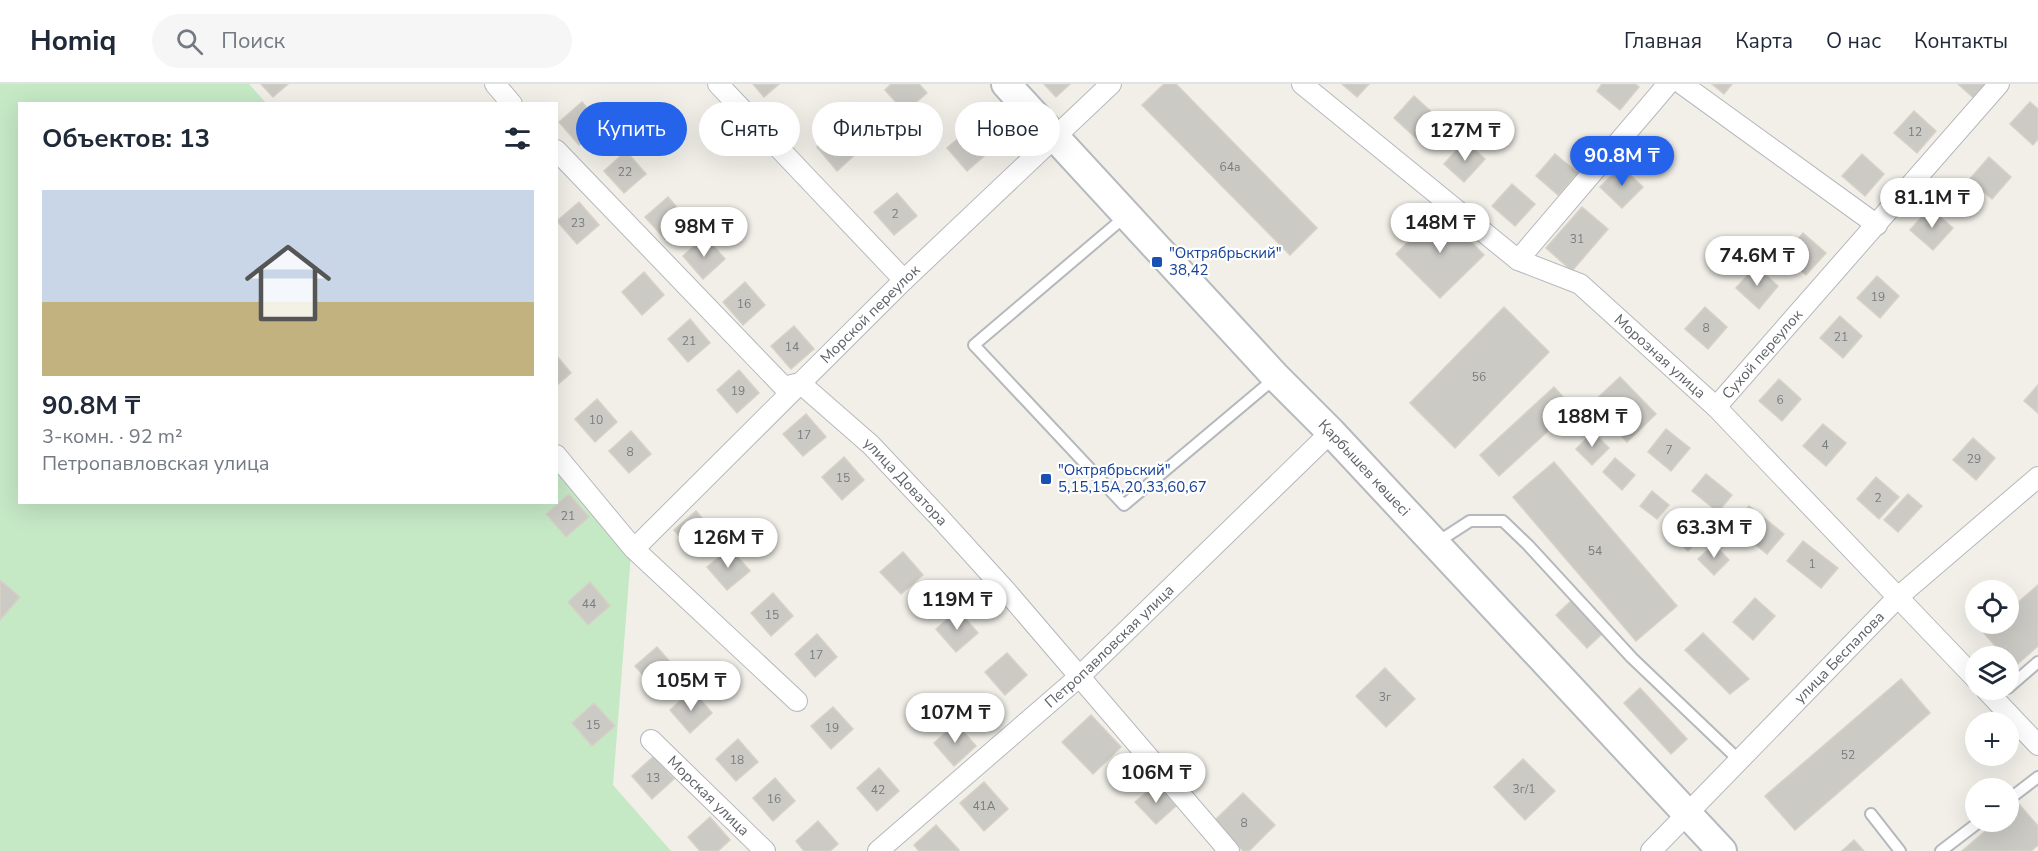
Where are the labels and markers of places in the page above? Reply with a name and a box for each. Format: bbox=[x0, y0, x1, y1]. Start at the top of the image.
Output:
pin: 127M ₸ bbox=[1416, 111, 1514, 162]
pin: 90.8M ₸ bbox=[1567, 136, 1677, 187]
pin: 81.1M ₸ bbox=[1877, 178, 1987, 229]
pin: 148M ₸ bbox=[1391, 203, 1489, 254]
pin: 98M ₸ bbox=[662, 207, 746, 258]
pin: 74.6M ₸ bbox=[1702, 236, 1812, 287]
place label: "Октрябрьский" 38,42 bbox=[1169, 243, 1282, 280]
marker: "Октрябрьский" 38,42 bbox=[1150, 255, 1164, 269]
pin: 188M ₸ bbox=[1543, 397, 1641, 448]
place label: "Октрябрьский" 5,15,15А,20,33,60,67 bbox=[1058, 460, 1207, 497]
marker: "Октрябрьский" 5,15,15А,20,33,60,67 bbox=[1039, 472, 1053, 486]
pin: 63.3M ₸ bbox=[1659, 508, 1769, 559]
pin: 126M ₸ bbox=[679, 518, 777, 569]
pin: 119M ₸ bbox=[908, 580, 1006, 631]
pin: 105M ₸ bbox=[642, 661, 740, 712]
pin: 107M ₸ bbox=[906, 693, 1004, 744]
pin: 106M ₸ bbox=[1107, 753, 1205, 804]

